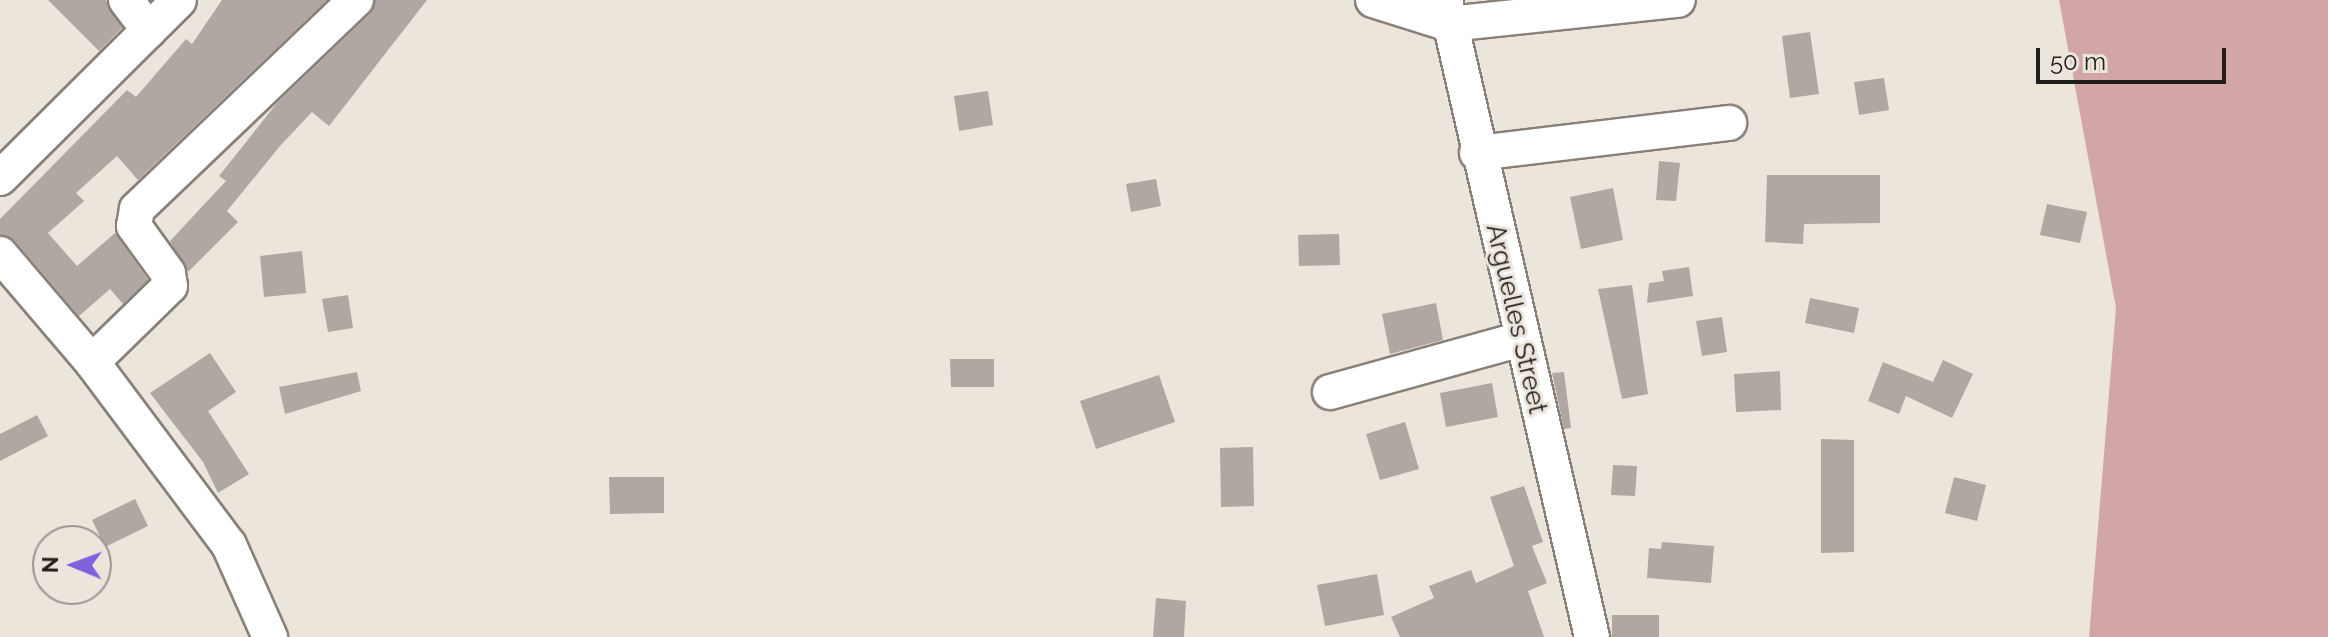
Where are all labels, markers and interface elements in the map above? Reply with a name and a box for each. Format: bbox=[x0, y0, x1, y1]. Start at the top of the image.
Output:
scale bar bbox=[2040, 32, 2230, 82]
text: 50 m bbox=[2050, 47, 2106, 76]
street label: Arguelles Street bbox=[1479, 221, 1553, 417]
north arrow bbox=[32, 525, 112, 605]
text: N bbox=[37, 556, 63, 573]

